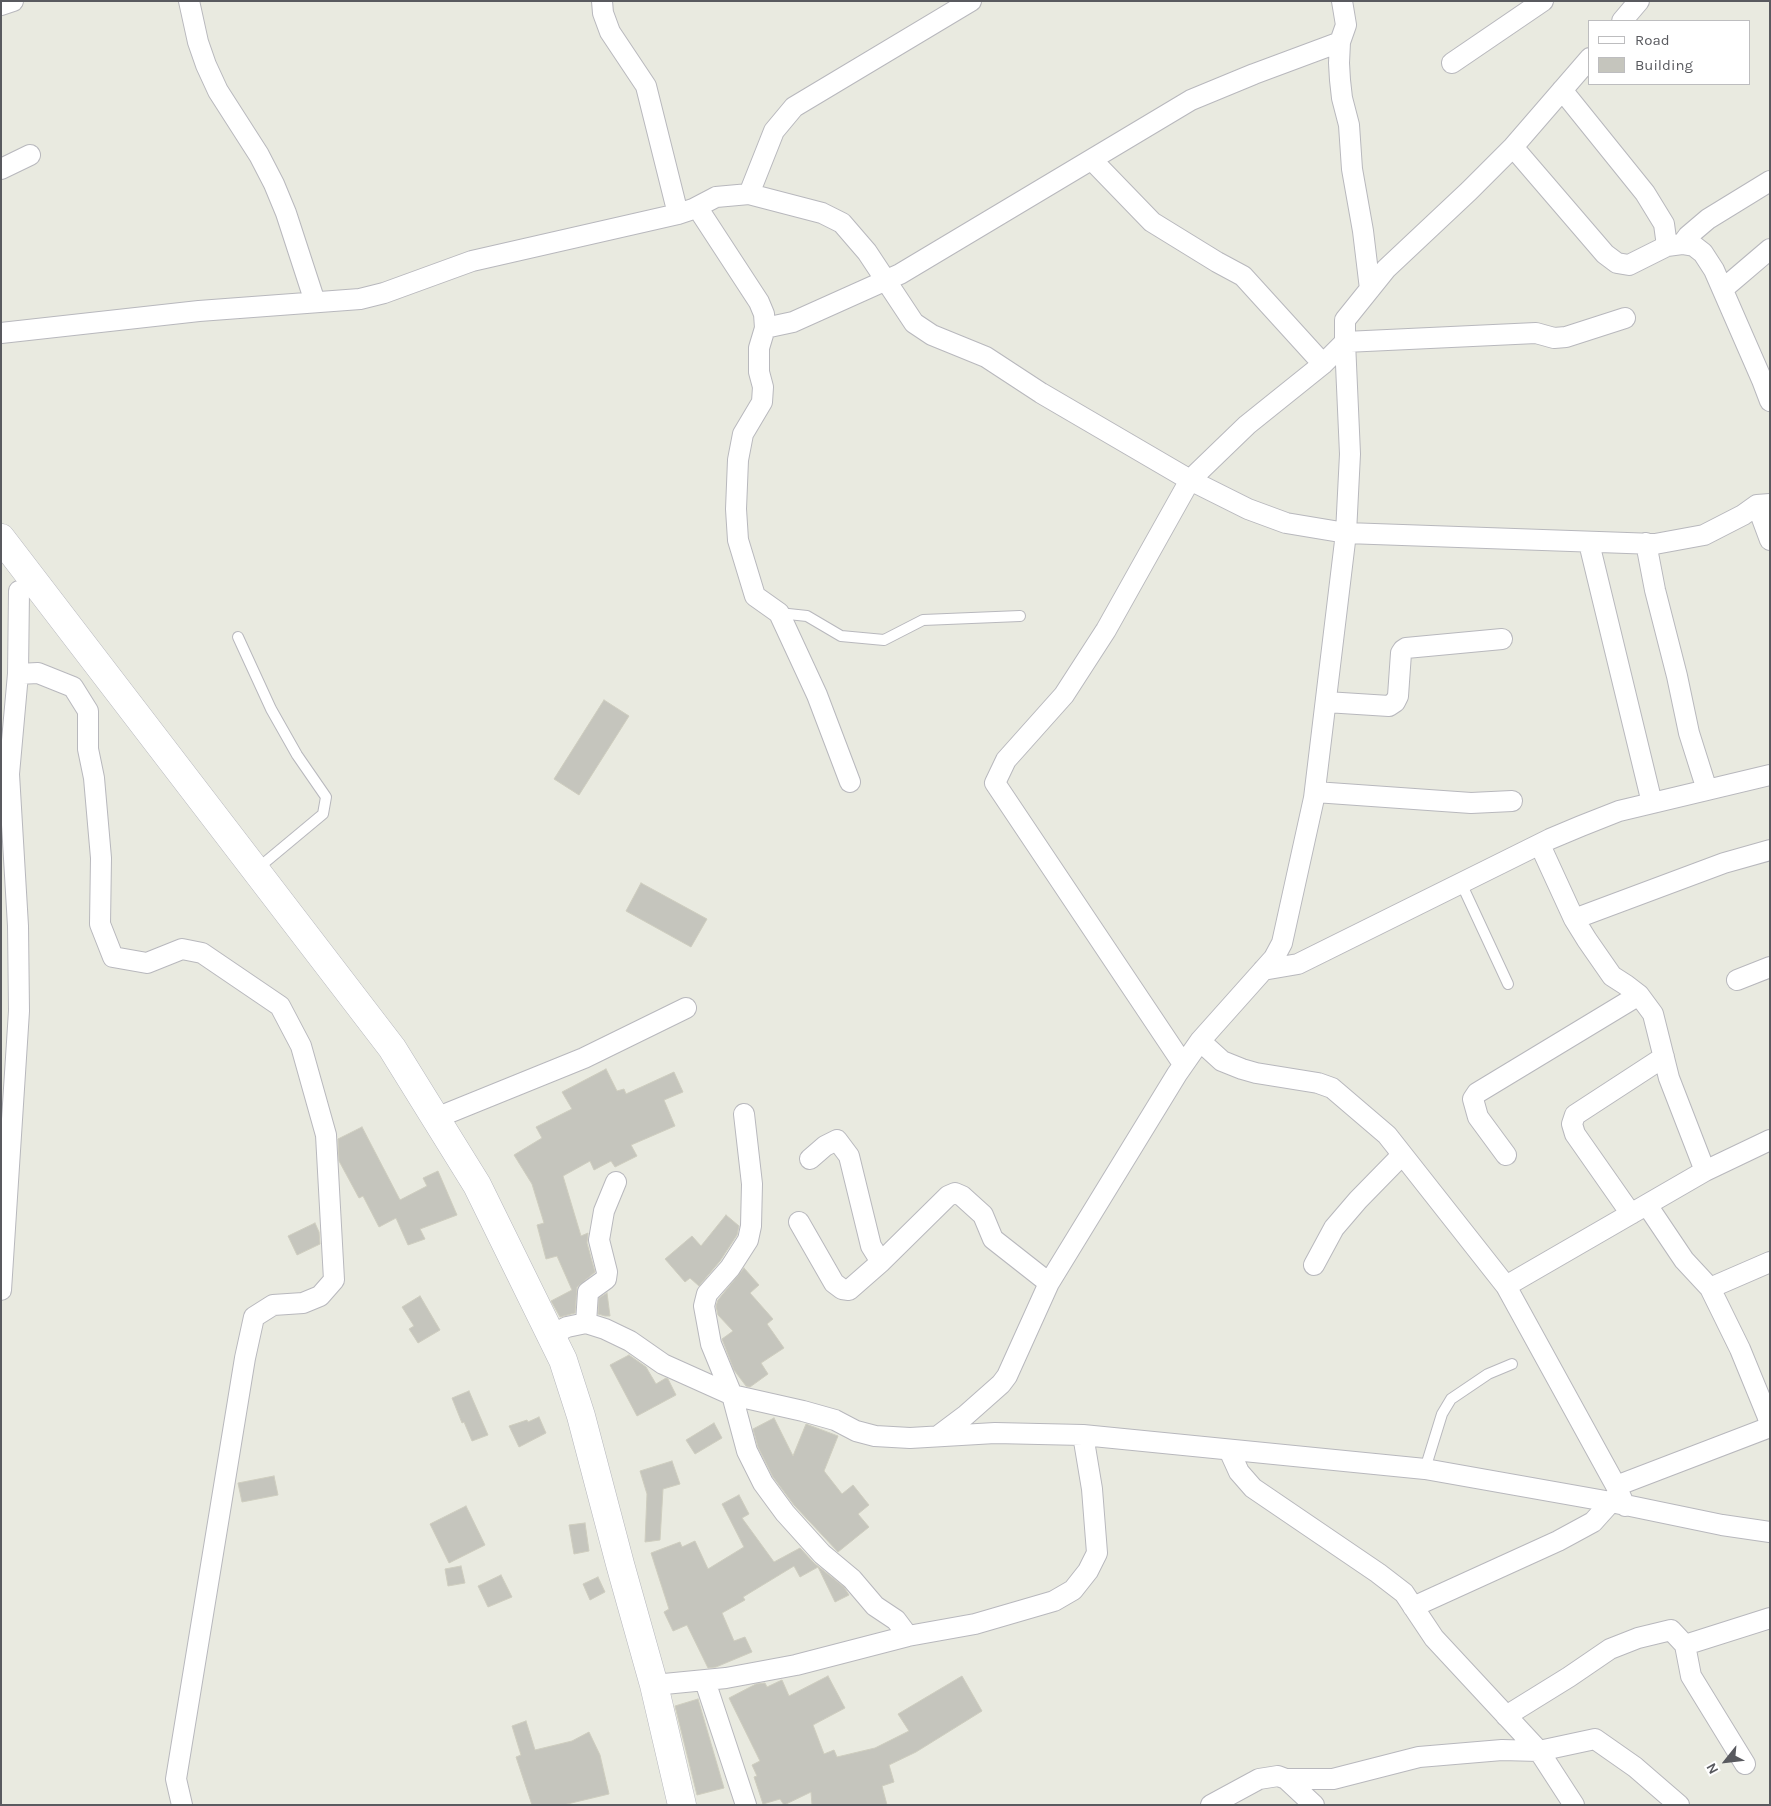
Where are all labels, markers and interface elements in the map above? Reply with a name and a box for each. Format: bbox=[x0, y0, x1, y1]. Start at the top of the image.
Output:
legend bbox=[1588, 20, 1751, 85]
text: Road bbox=[1635, 31, 1670, 49]
text: Building bbox=[1635, 56, 1693, 74]
north arrow bbox=[1701, 1736, 1751, 1786]
text: N bbox=[1703, 1760, 1722, 1777]

